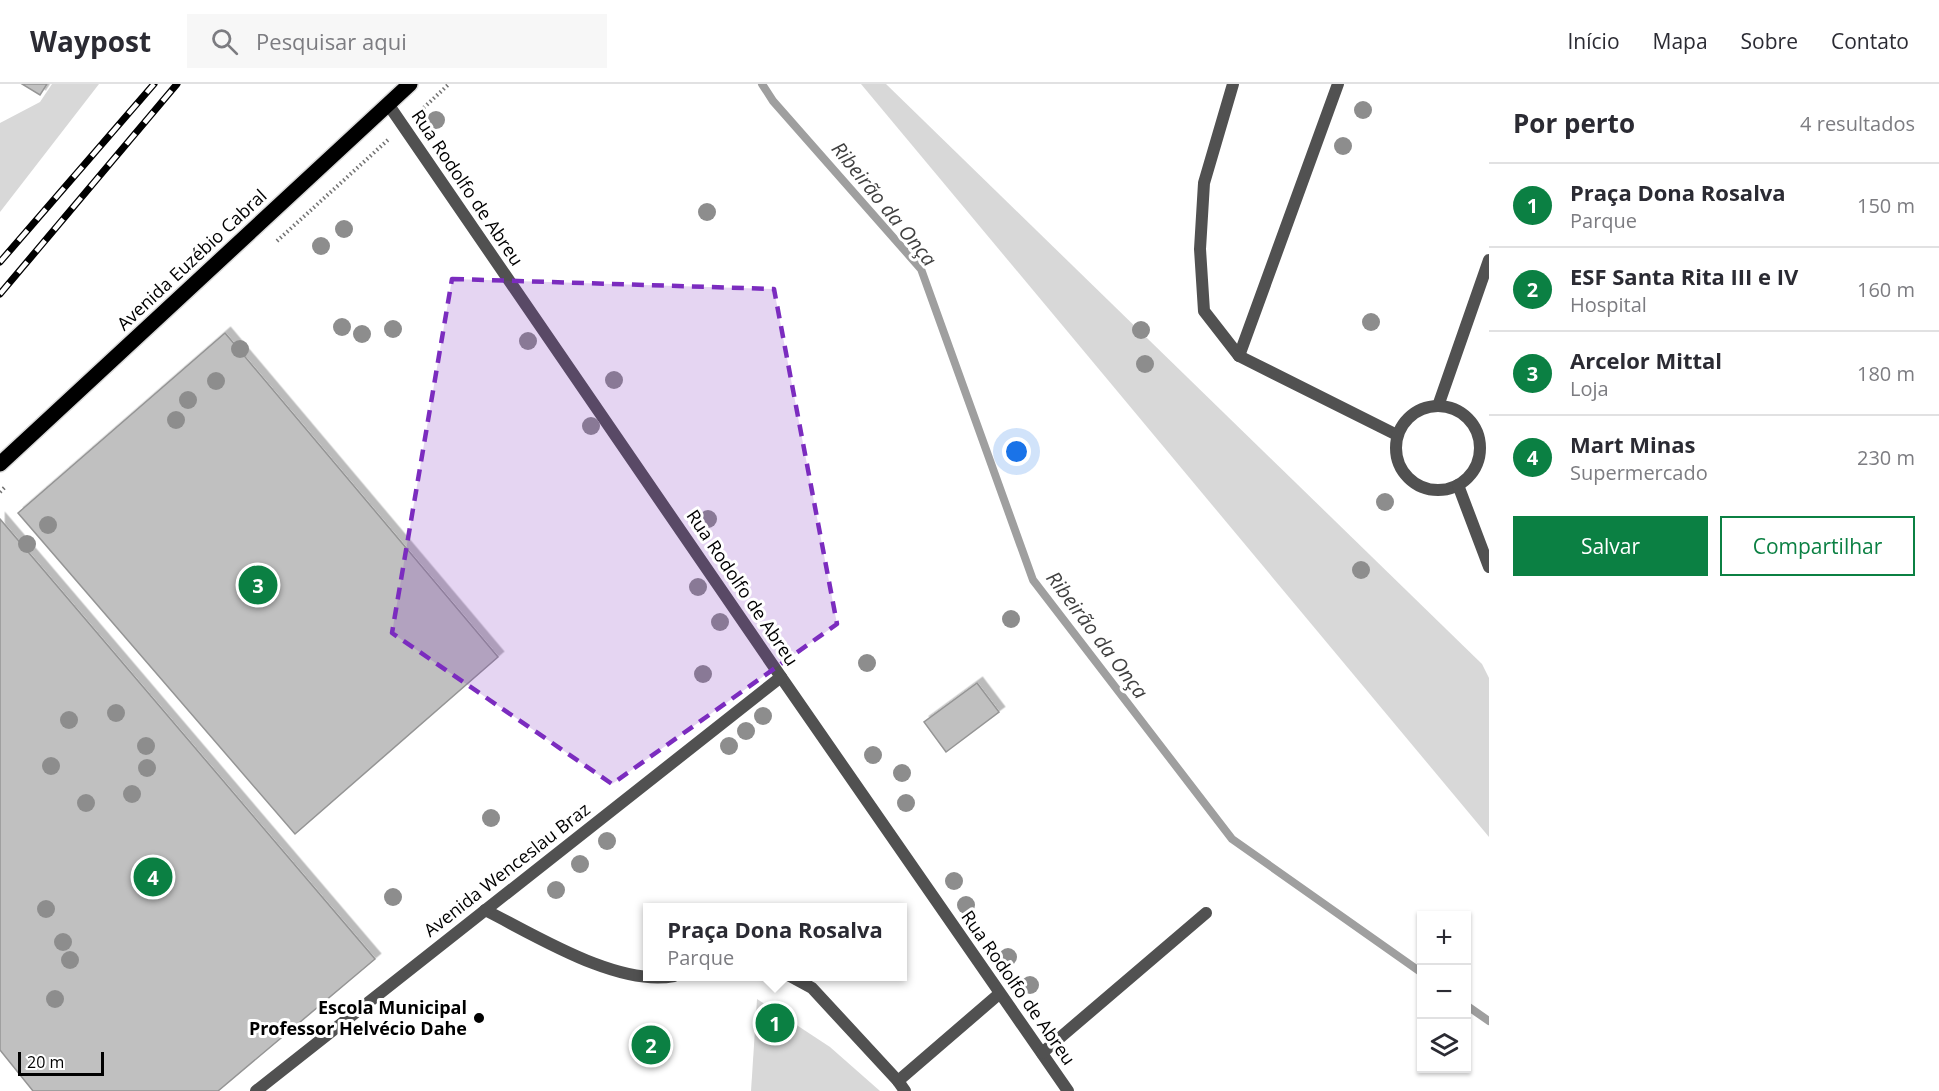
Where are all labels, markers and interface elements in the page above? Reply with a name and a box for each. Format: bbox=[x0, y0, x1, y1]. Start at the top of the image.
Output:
search box bbox=[187, 14, 607, 68]
text: Waypost bbox=[30, 22, 151, 60]
icon: search bbox=[208, 25, 241, 58]
text: Pesquisar aqui bbox=[256, 26, 407, 56]
text: Início bbox=[1567, 27, 1620, 55]
text: Mapa bbox=[1653, 27, 1708, 55]
text: Sobre bbox=[1741, 27, 1798, 55]
text: Contato bbox=[1831, 27, 1909, 55]
street label: Rua Rodolfo de Abreu bbox=[407, 105, 529, 270]
text: Por perto bbox=[1513, 105, 1635, 141]
text: 4 resultados bbox=[1800, 110, 1915, 137]
water label: Ribeirão da Onça bbox=[826, 136, 943, 272]
text: Praça Dona Rosalva bbox=[1570, 177, 1786, 207]
street label: Avenida Euzébio Cabral bbox=[111, 183, 271, 335]
text: 1 bbox=[1527, 192, 1538, 219]
text: 150 m bbox=[1857, 192, 1915, 219]
text: Parque bbox=[1570, 207, 1637, 234]
text: ESF Santa Rita III e IV bbox=[1570, 261, 1798, 291]
text: 2 bbox=[1527, 276, 1538, 303]
text: 160 m bbox=[1857, 276, 1915, 303]
text: Hospital bbox=[1570, 291, 1647, 318]
text: Arcelor Mittal bbox=[1570, 345, 1722, 375]
text: 3 bbox=[1527, 360, 1538, 387]
text: 180 m bbox=[1857, 360, 1915, 387]
text: Loja bbox=[1570, 375, 1609, 402]
text: Mart Minas bbox=[1570, 429, 1695, 459]
your location bbox=[1002, 437, 1031, 466]
text: 4 bbox=[1527, 444, 1538, 471]
text: 230 m bbox=[1857, 444, 1915, 471]
text: Supermercado bbox=[1570, 459, 1708, 486]
street label: Rua Rodolfo de Abreu bbox=[682, 505, 804, 670]
button: Salvar bbox=[1513, 516, 1708, 576]
button: Compartilhar bbox=[1720, 516, 1915, 576]
pin: 3 bbox=[238, 562, 278, 608]
water label: Ribeirão da Onça bbox=[1041, 565, 1154, 704]
street label: Avenida Wenceslau Braz bbox=[418, 797, 594, 942]
pin: 4 bbox=[134, 854, 172, 900]
popup bbox=[643, 903, 907, 981]
street label: Rua Rodolfo de Abreu bbox=[956, 905, 1081, 1069]
map controls bbox=[1417, 911, 1471, 1073]
button: + bbox=[1417, 911, 1471, 965]
text: Praça Dona Rosalva bbox=[667, 914, 883, 944]
text: Parque bbox=[667, 944, 734, 971]
button: − bbox=[1417, 965, 1471, 1019]
place label: Escola Municipal Professor Helvécio Dahe bbox=[249, 995, 467, 1040]
pin: 1 bbox=[756, 1000, 794, 1046]
marker: Escola Municipal Professor Helvécio Dahe bbox=[472, 1011, 486, 1025]
button: layers bbox=[1417, 1019, 1471, 1073]
pin: 2 bbox=[632, 1022, 670, 1068]
scale bar bbox=[18, 1049, 104, 1076]
text: 20 m bbox=[27, 1051, 64, 1073]

